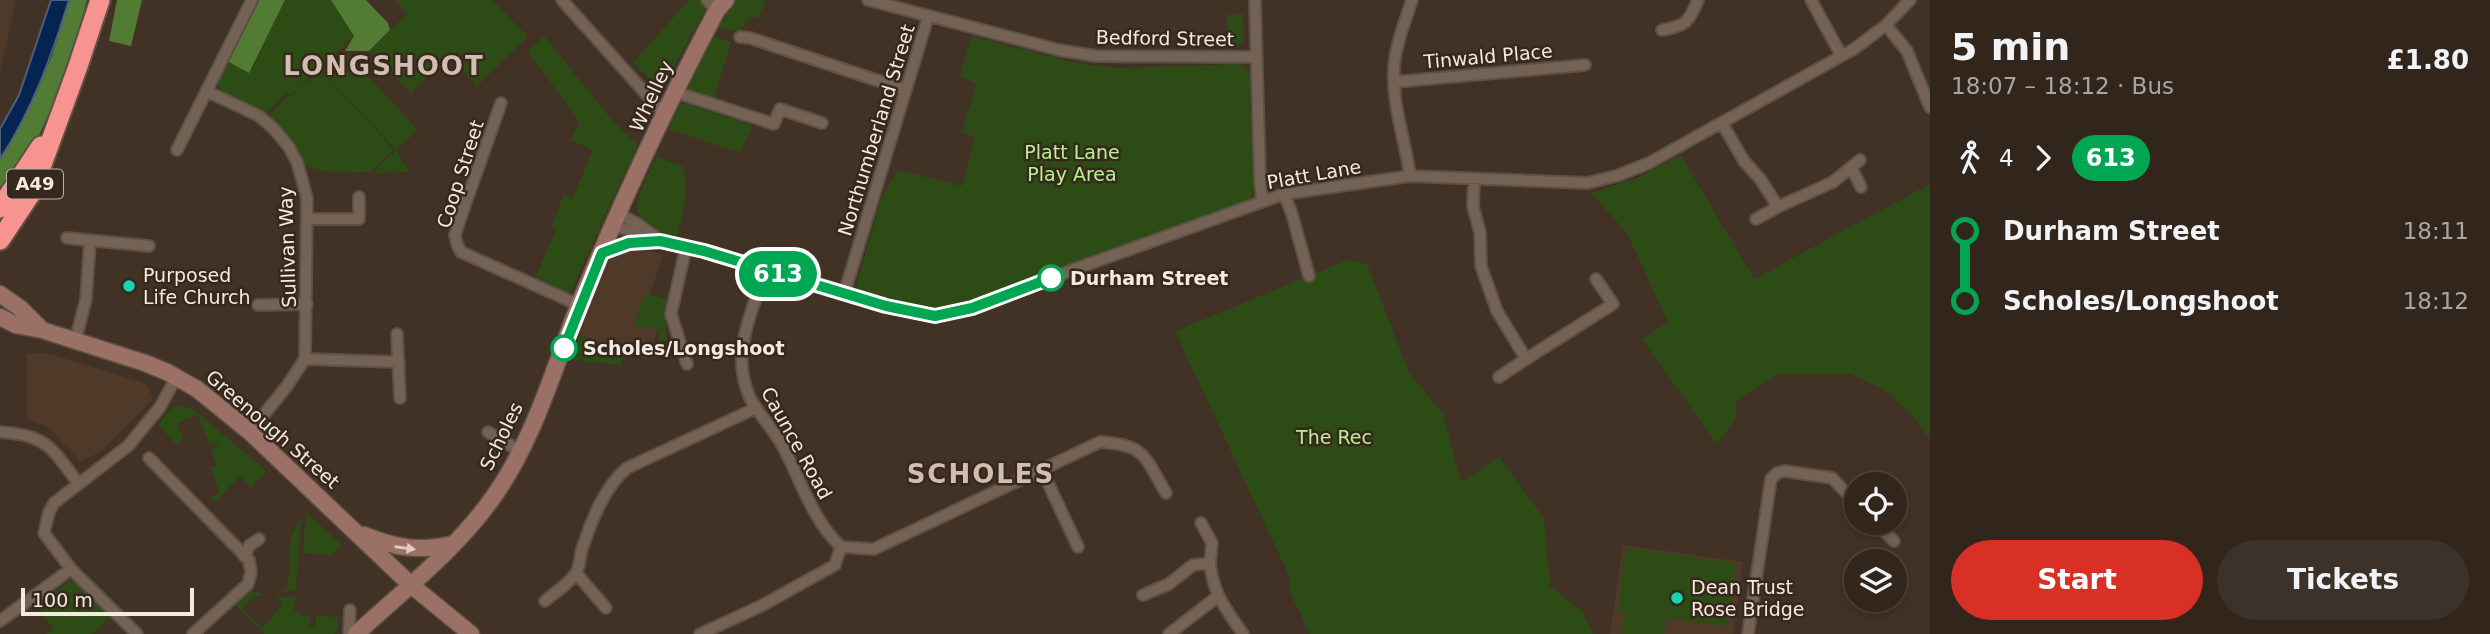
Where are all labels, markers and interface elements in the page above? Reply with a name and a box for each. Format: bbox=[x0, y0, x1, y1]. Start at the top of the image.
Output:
street label: Northumberland Street bbox=[833, 22, 919, 238]
text: 5 min bbox=[1951, 25, 2070, 69]
street label: Bedford Street bbox=[1096, 26, 1234, 50]
street label: Tinwald Place bbox=[1422, 39, 1553, 73]
text: £1.80 bbox=[2387, 45, 2469, 75]
district label: LONGSHOOT bbox=[283, 51, 485, 81]
street label: Whelley bbox=[625, 57, 677, 135]
text: 18:07 – 18:12 · Bus bbox=[1951, 73, 2174, 99]
street label: Coop Street bbox=[432, 117, 488, 231]
icon: walk bbox=[1951, 139, 1989, 177]
icon: forward bbox=[2024, 139, 2062, 177]
park label: Platt Lane Play Area bbox=[1024, 141, 1120, 185]
text: 613 bbox=[2086, 144, 2136, 172]
text: 4 bbox=[1999, 145, 2014, 171]
street label: Platt Lane bbox=[1265, 155, 1363, 193]
road number: A49 bbox=[7, 169, 63, 198]
street label: Sullivan Way bbox=[274, 186, 300, 308]
text: Durham Street bbox=[2003, 216, 2220, 246]
text: 18:11 bbox=[2403, 218, 2469, 244]
line badge: 613 bbox=[738, 251, 818, 297]
text: 613 bbox=[753, 260, 803, 288]
place label: Purposed Life Church bbox=[143, 264, 251, 308]
marker: Durham Street bbox=[1038, 265, 1064, 291]
place label: Durham Street bbox=[1070, 267, 1228, 289]
marker: Purposed Life Church bbox=[121, 278, 137, 294]
text: Scholes/Longshoot bbox=[2003, 286, 2279, 316]
text: 18:12 bbox=[2403, 288, 2469, 314]
marker: Scholes/Longshoot bbox=[551, 335, 577, 361]
place label: Scholes/Longshoot bbox=[583, 337, 785, 359]
street label: Greenough Street bbox=[202, 365, 344, 493]
street label: Caunce Road bbox=[757, 383, 837, 503]
street label: Scholes bbox=[475, 398, 527, 474]
park label: The Rec bbox=[1295, 426, 1372, 448]
district label: SCHOLES bbox=[907, 459, 1055, 489]
map controls bbox=[1844, 472, 1907, 612]
button: locate bbox=[1844, 472, 1907, 535]
button: Start bbox=[1951, 540, 2203, 620]
button: Tickets bbox=[2217, 540, 2469, 620]
one-way arrow bbox=[394, 542, 416, 553]
button: layers bbox=[1844, 549, 1907, 612]
place label: Dean Trust Rose Bridge bbox=[1691, 576, 1805, 620]
scale bar bbox=[21, 585, 194, 617]
text: 100 m bbox=[32, 589, 93, 611]
marker: Dean Trust Rose Bridge bbox=[1669, 590, 1685, 606]

